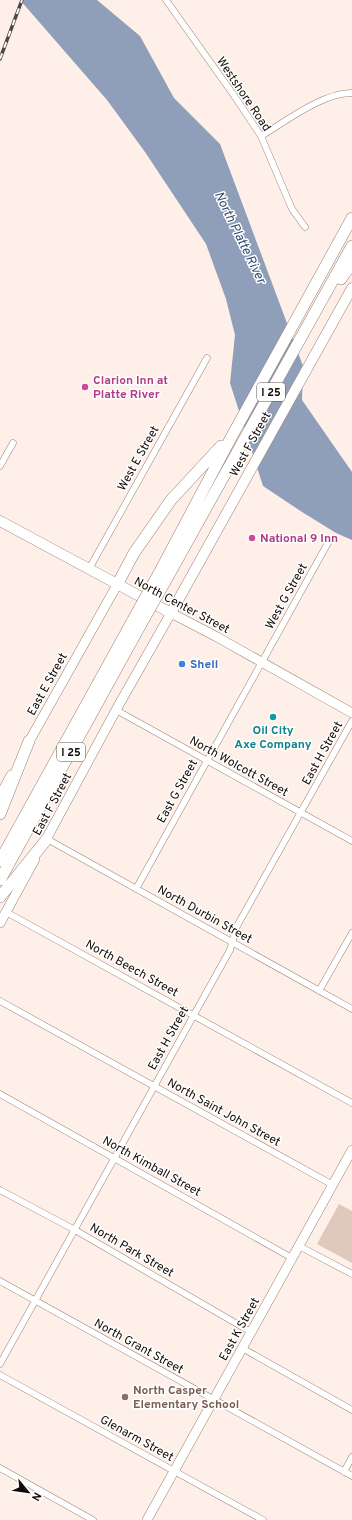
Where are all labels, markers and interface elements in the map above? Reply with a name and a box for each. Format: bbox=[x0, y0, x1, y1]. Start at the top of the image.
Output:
street label: Westshore Road bbox=[212, 54, 274, 135]
water label: North Platte River bbox=[210, 189, 269, 288]
place label: Clarion Inn at Platte River bbox=[93, 373, 168, 403]
marker: Clarion Inn at Platte River bbox=[80, 382, 90, 392]
road number: I 25 bbox=[257, 383, 285, 401]
street label: West F Street bbox=[227, 409, 275, 480]
street label: West E Street bbox=[114, 423, 163, 494]
place label: National 9 Inn bbox=[260, 531, 338, 547]
marker: National 9 Inn bbox=[247, 533, 257, 543]
street label: West G Street bbox=[262, 561, 312, 632]
street label: North Center Street bbox=[131, 574, 232, 638]
street label: East E Street bbox=[24, 650, 72, 719]
place label: Shell bbox=[190, 657, 218, 673]
marker: Shell bbox=[177, 659, 187, 669]
marker: Oil City Axe Company bbox=[268, 712, 278, 722]
street label: East H Street bbox=[299, 719, 347, 788]
place label: Oil City Axe Company bbox=[234, 723, 312, 753]
street label: North Wolcott Street bbox=[186, 733, 291, 801]
road number: I 25 bbox=[57, 743, 85, 761]
street label: East G Street bbox=[154, 757, 202, 826]
street label: East F Street bbox=[30, 770, 76, 839]
street label: North Durbin Street bbox=[154, 882, 255, 948]
street label: North Beech Street bbox=[82, 937, 181, 1001]
street label: East H Street bbox=[145, 1004, 193, 1073]
street label: North Saint John Street bbox=[164, 1075, 283, 1151]
street label: North Kimball Street bbox=[99, 1133, 204, 1201]
street label: North Park Street bbox=[87, 1220, 176, 1281]
street label: East K Street bbox=[216, 1295, 264, 1364]
street label: North Grant Street bbox=[91, 1316, 186, 1378]
place label: North Casper Elementary School bbox=[133, 1383, 239, 1413]
marker: North Casper Elementary School bbox=[120, 1392, 130, 1402]
street label: Glenarm Street bbox=[97, 1412, 176, 1466]
north arrow bbox=[8, 1472, 48, 1512]
text: N bbox=[28, 1490, 44, 1503]

